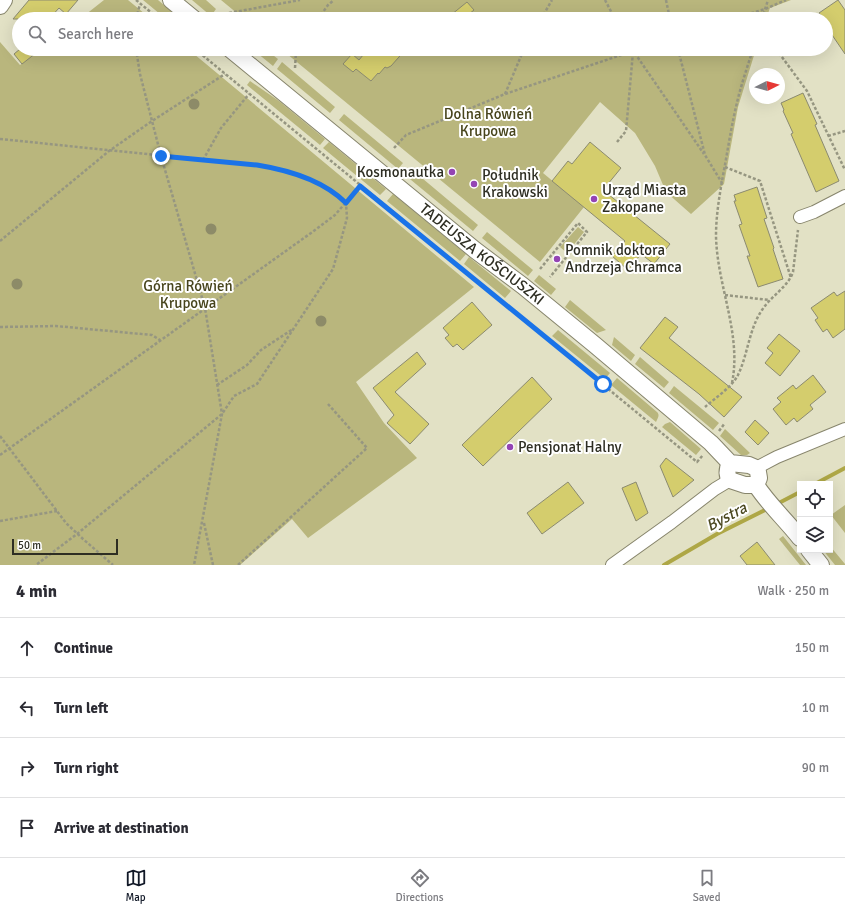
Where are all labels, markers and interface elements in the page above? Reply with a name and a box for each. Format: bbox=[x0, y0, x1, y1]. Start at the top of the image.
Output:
search box bbox=[12, 12, 833, 56]
icon: search bbox=[26, 23, 48, 45]
text: Search here bbox=[58, 25, 134, 43]
north arrow bbox=[749, 68, 785, 104]
park label: Dolna Rówień Krupowa bbox=[444, 105, 532, 140]
route end bbox=[152, 147, 170, 165]
place label: Kosmonautka bbox=[357, 163, 444, 181]
place label: Południk Krakowski bbox=[482, 166, 548, 201]
marker: Kosmonautka bbox=[447, 167, 457, 177]
marker: Południk Krakowski bbox=[469, 179, 479, 189]
place label: Urząd Miasta Zakopane bbox=[602, 181, 686, 216]
marker: Urząd Miasta Zakopane bbox=[589, 194, 599, 204]
street label: TADEUSZA KOŚCIUSZKI bbox=[416, 200, 548, 309]
place label: Pomnik doktora Andrzeja Chramca bbox=[565, 241, 682, 276]
marker: Pomnik doktora Andrzeja Chramca bbox=[552, 254, 562, 264]
park label: Górna Rówień Krupowa bbox=[143, 277, 233, 312]
route start bbox=[594, 375, 612, 393]
place label: Pensjonat Halny bbox=[518, 438, 622, 456]
marker: Pensjonat Halny bbox=[505, 442, 515, 452]
map controls bbox=[797, 481, 833, 553]
button: locate bbox=[797, 481, 833, 517]
water label: Bystra bbox=[703, 497, 751, 536]
button: layers bbox=[797, 517, 833, 553]
scale bar bbox=[12, 537, 118, 556]
text: 50 m bbox=[18, 539, 41, 552]
text: 4 min bbox=[16, 581, 57, 602]
text: Walk · 250 m bbox=[758, 583, 829, 599]
icon: ahead bbox=[16, 637, 38, 659]
text: Continue bbox=[54, 639, 113, 657]
text: 150 m bbox=[795, 640, 829, 656]
icon: left bbox=[16, 697, 38, 719]
text: Turn left bbox=[54, 699, 108, 717]
text: 10 m bbox=[802, 700, 829, 716]
icon: right bbox=[16, 757, 38, 779]
text: Turn right bbox=[54, 759, 119, 777]
text: 90 m bbox=[802, 760, 829, 776]
icon: arrive bbox=[16, 817, 38, 839]
text: Arrive at destination bbox=[54, 819, 189, 837]
tab: Map bbox=[125, 867, 147, 904]
tab: Directions bbox=[396, 867, 444, 904]
tab: Saved bbox=[693, 867, 720, 904]

